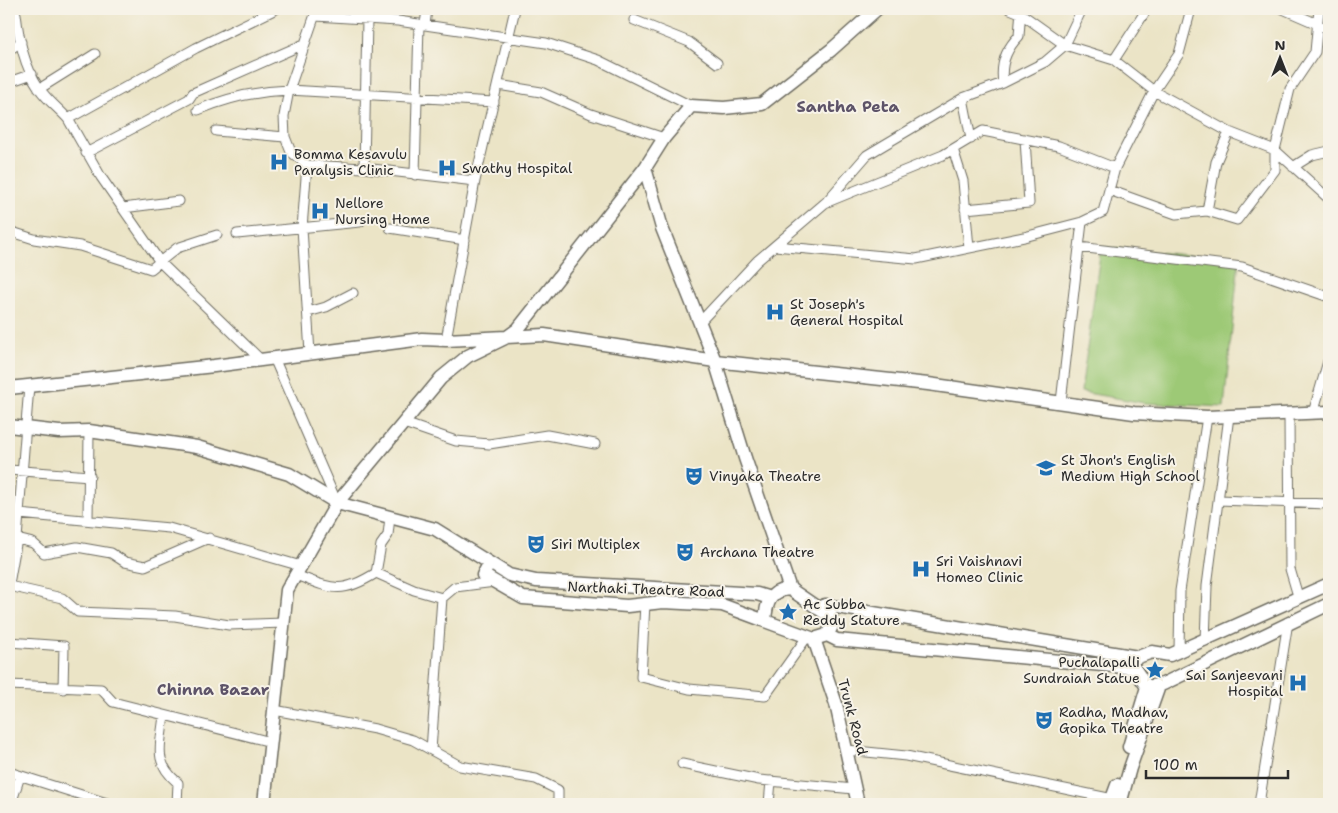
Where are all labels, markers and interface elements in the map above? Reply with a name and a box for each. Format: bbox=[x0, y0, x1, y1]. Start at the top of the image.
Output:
north arrow bbox=[1256, 32, 1306, 82]
text: N bbox=[1274, 36, 1286, 54]
district label: Santha Peta bbox=[797, 96, 899, 117]
place label: Bomma Kesavulu Paralysis Clinic bbox=[294, 145, 407, 179]
hospital icon: Bomma Kesavulu Paralysis Clinic bbox=[268, 151, 290, 173]
hospital icon: Swathy Hospital bbox=[436, 157, 458, 179]
place label: Swathy Hospital bbox=[462, 159, 573, 177]
place label: Nellore Nursing Home bbox=[335, 194, 430, 228]
hospital icon: Nellore Nursing Home bbox=[309, 200, 331, 222]
place label: St Joseph's General Hospital bbox=[790, 295, 904, 329]
hospital icon: St Joseph's General Hospital bbox=[764, 301, 786, 323]
place label: St Jhon's English Medium High School bbox=[1061, 451, 1200, 485]
school or university icon: St Jhon's English Medium High School bbox=[1035, 457, 1057, 479]
theatre icon: Vinyaka Theatre bbox=[683, 465, 705, 487]
place label: Vinyaka Theatre bbox=[709, 467, 821, 485]
theatre icon: Siri Multiplex bbox=[525, 533, 547, 555]
place label: Siri Multiplex bbox=[551, 535, 640, 553]
theatre icon: Archana Theatre bbox=[674, 541, 696, 563]
place label: Archana Theatre bbox=[700, 543, 815, 561]
place label: Sri Vaishnavi Homeo Clinic bbox=[936, 552, 1023, 586]
hospital icon: Sri Vaishnavi Homeo Clinic bbox=[910, 558, 932, 580]
street label: Narthaki Theatre Road bbox=[567, 577, 725, 601]
place label: Ac Subba Reddy Stature bbox=[803, 595, 900, 629]
place icon: Ac Subba Reddy Stature bbox=[777, 601, 799, 623]
place label: Puchalapalli Sundraiah Statue bbox=[1023, 653, 1140, 687]
place icon: Puchalapalli Sundraiah Statue bbox=[1144, 659, 1166, 681]
place label: Sai Sanjeevani Hospital bbox=[1186, 666, 1284, 700]
hospital icon: Sai Sanjeevani Hospital bbox=[1287, 672, 1309, 694]
street label: Trunk Road bbox=[834, 677, 872, 757]
district label: Chinna Bazar bbox=[157, 679, 270, 700]
place label: Radha, Madhav, Gopika Theatre bbox=[1059, 703, 1169, 737]
theatre icon: Radha, Madhav, Gopika Theatre bbox=[1033, 709, 1055, 731]
scale bar bbox=[1146, 748, 1288, 780]
text: 100 m bbox=[1153, 755, 1198, 775]

